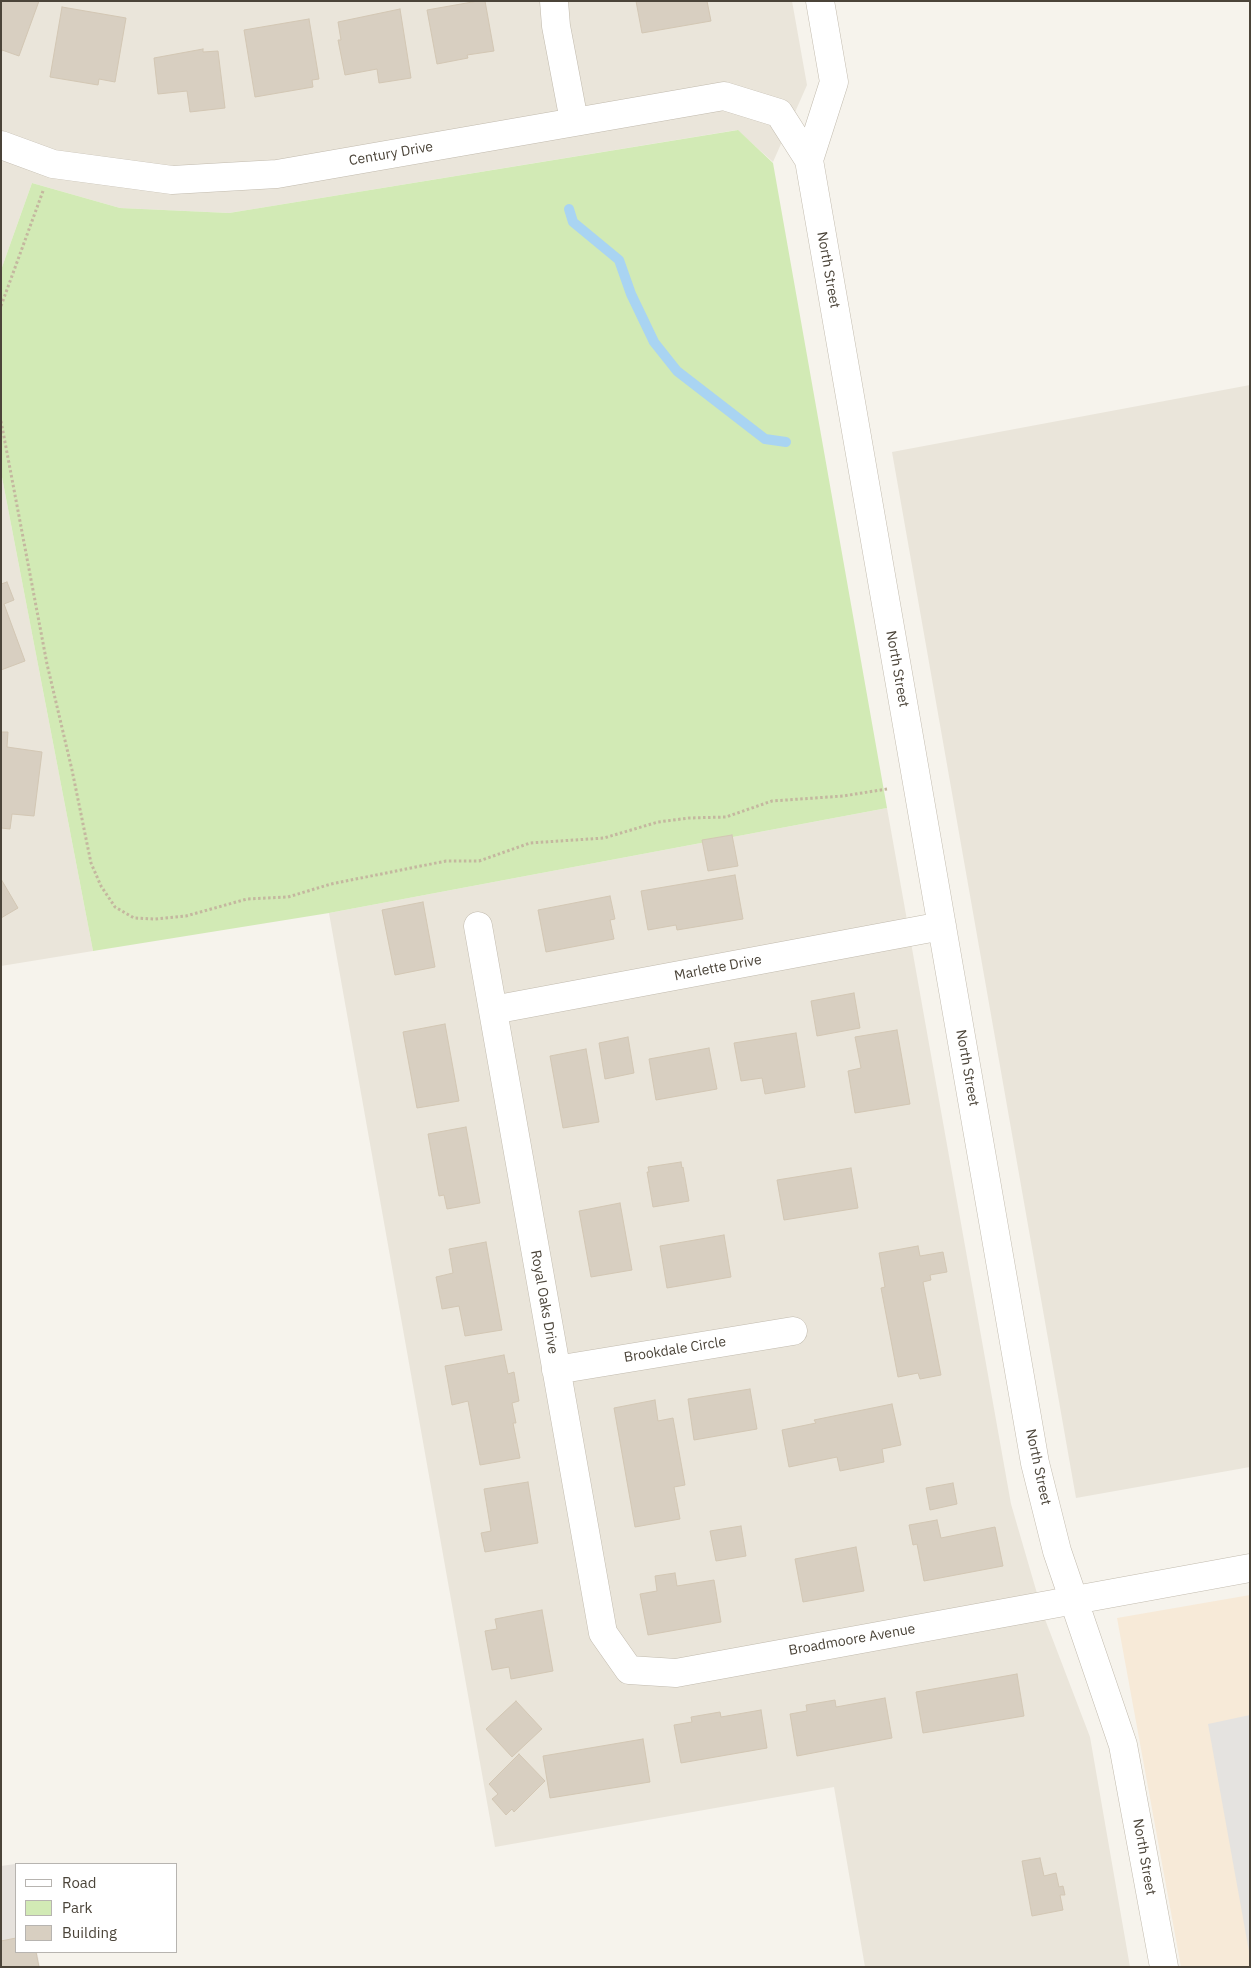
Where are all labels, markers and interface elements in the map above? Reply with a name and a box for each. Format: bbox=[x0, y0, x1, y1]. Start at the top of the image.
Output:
street label: Century Drive bbox=[348, 138, 434, 170]
street label: North Street bbox=[813, 230, 843, 310]
street label: North Street bbox=[882, 629, 912, 709]
street label: Marlette Drive bbox=[673, 951, 763, 985]
street label: North Street bbox=[952, 1028, 982, 1108]
street label: Royal Oaks Drive bbox=[527, 1249, 561, 1355]
street label: Brookdale Circle bbox=[623, 1334, 727, 1366]
street label: North Street bbox=[1022, 1427, 1054, 1507]
street label: Broadmoore Avenue bbox=[787, 1621, 917, 1659]
street label: North Street bbox=[1129, 1817, 1159, 1897]
legend bbox=[15, 1863, 178, 1953]
text: Road bbox=[62, 1873, 97, 1892]
text: Park bbox=[62, 1898, 92, 1917]
text: Building bbox=[62, 1923, 117, 1942]

